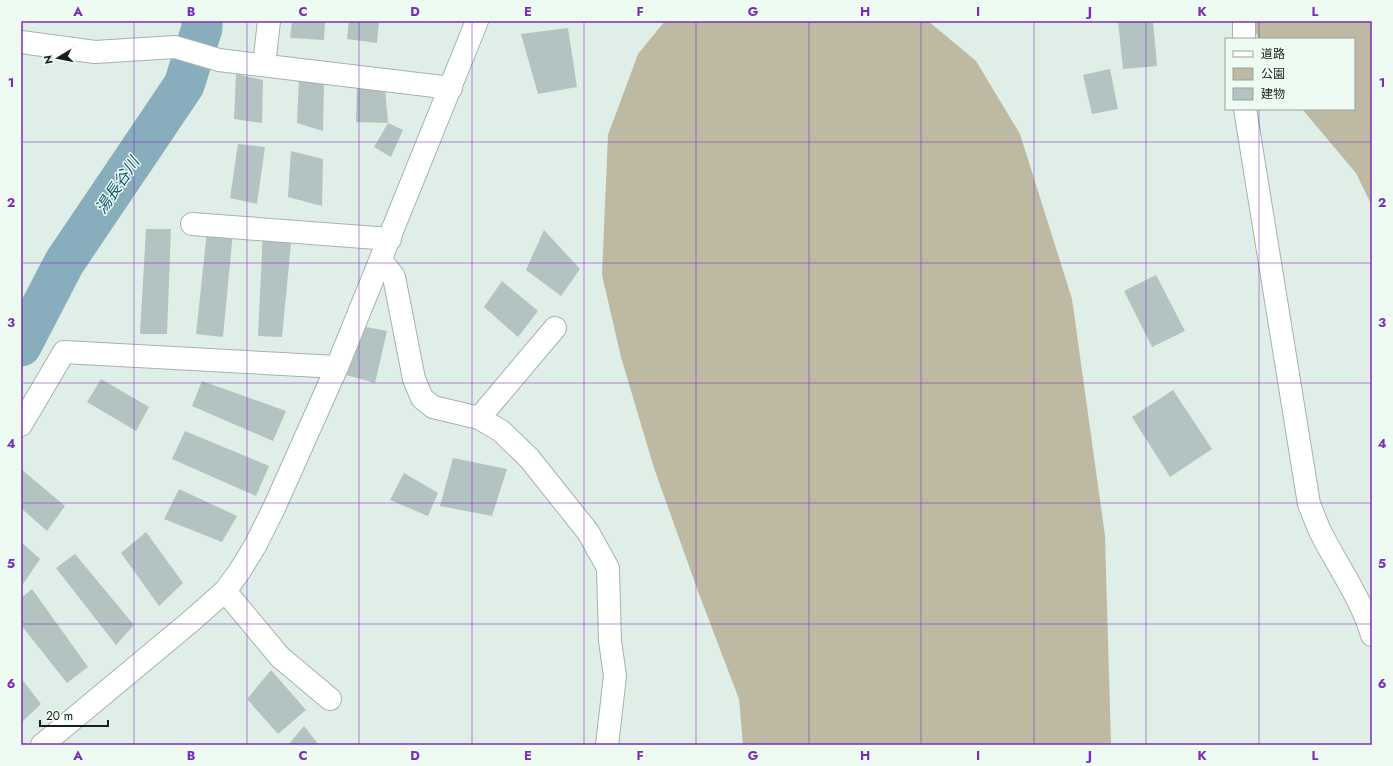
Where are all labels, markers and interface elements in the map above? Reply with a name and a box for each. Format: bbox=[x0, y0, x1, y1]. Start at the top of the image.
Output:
text: A bbox=[72, 2, 83, 21]
text: B bbox=[187, 2, 196, 21]
text: C bbox=[298, 2, 308, 21]
text: D bbox=[410, 2, 420, 21]
text: E bbox=[524, 2, 532, 21]
text: F bbox=[636, 2, 644, 21]
text: G bbox=[748, 2, 759, 21]
text: H bbox=[860, 2, 870, 21]
text: I bbox=[976, 2, 980, 21]
text: J bbox=[1085, 2, 1092, 21]
text: K bbox=[1197, 2, 1207, 21]
text: L bbox=[1312, 2, 1319, 21]
north arrow bbox=[38, 38, 78, 78]
legend bbox=[1225, 38, 1355, 110]
text: 道路 bbox=[1261, 45, 1285, 63]
text: N bbox=[40, 54, 57, 65]
text: 公園 bbox=[1261, 65, 1285, 83]
text: 1 bbox=[8, 73, 14, 92]
text: 1 bbox=[1379, 73, 1385, 92]
text: 建物 bbox=[1261, 85, 1285, 103]
water label: 湯長谷川 bbox=[90, 151, 146, 218]
text: 2 bbox=[7, 193, 15, 212]
text: 2 bbox=[1378, 193, 1386, 212]
text: 3 bbox=[7, 313, 15, 332]
text: 3 bbox=[1378, 313, 1386, 332]
text: 4 bbox=[6, 434, 16, 453]
text: 4 bbox=[1377, 434, 1387, 453]
text: 5 bbox=[7, 554, 15, 573]
text: 5 bbox=[1378, 554, 1386, 573]
text: 6 bbox=[7, 674, 16, 693]
text: 6 bbox=[1378, 674, 1387, 693]
scale bar bbox=[40, 702, 108, 728]
text: 20 m bbox=[46, 707, 73, 725]
text: A bbox=[72, 746, 83, 765]
text: B bbox=[187, 746, 196, 765]
text: C bbox=[298, 746, 308, 765]
text: D bbox=[410, 746, 420, 765]
text: E bbox=[524, 746, 532, 765]
text: F bbox=[636, 746, 644, 765]
text: G bbox=[748, 746, 759, 765]
text: H bbox=[860, 746, 870, 765]
text: I bbox=[976, 746, 980, 765]
text: J bbox=[1085, 746, 1092, 765]
text: K bbox=[1197, 746, 1207, 765]
text: L bbox=[1312, 746, 1319, 765]

